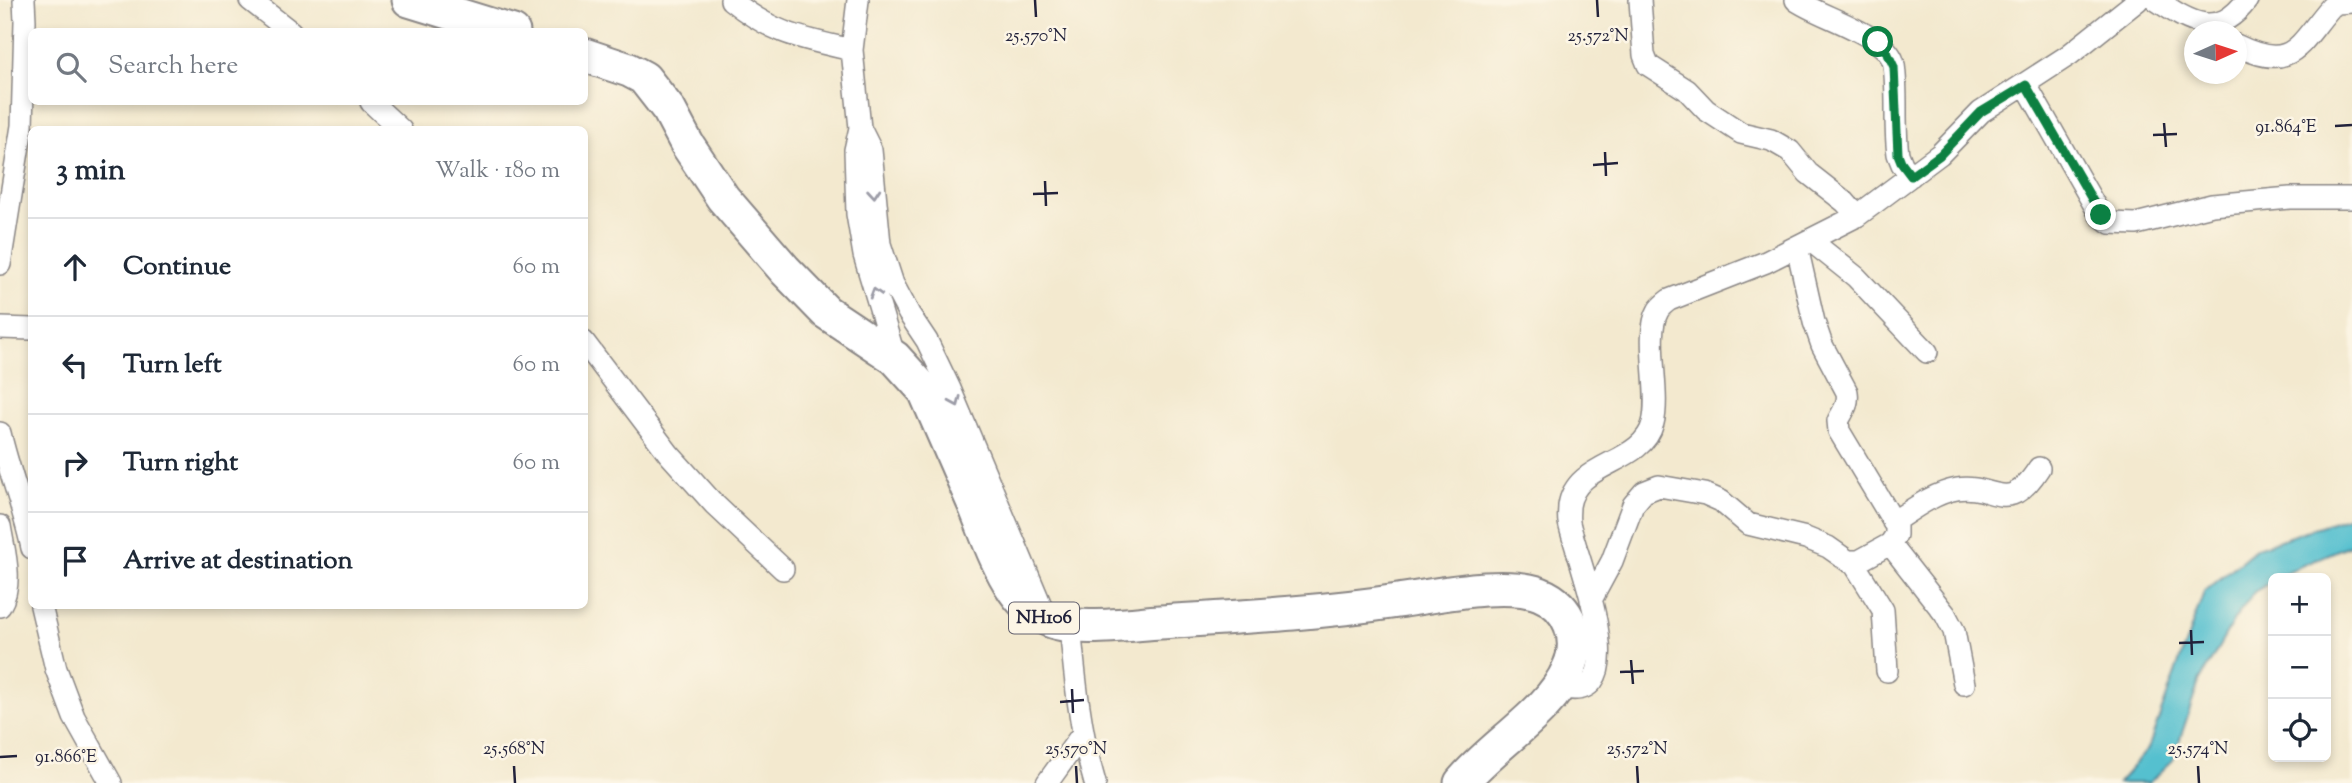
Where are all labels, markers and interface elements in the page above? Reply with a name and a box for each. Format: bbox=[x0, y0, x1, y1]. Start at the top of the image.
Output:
north arrow bbox=[2184, 21, 2247, 84]
text: 25.570°N bbox=[1005, 24, 1067, 50]
text: 25.572°N bbox=[1567, 24, 1629, 50]
route start bbox=[1862, 26, 1893, 57]
search box bbox=[28, 28, 588, 105]
icon: search bbox=[52, 48, 90, 86]
text: Search here bbox=[108, 48, 238, 85]
text: 91.864°E bbox=[2255, 115, 2317, 141]
text: 3 min bbox=[56, 150, 126, 193]
text: Walk · 180 m bbox=[435, 155, 560, 188]
one-way arrow bbox=[866, 188, 881, 199]
route end bbox=[2085, 199, 2116, 230]
icon: ahead bbox=[56, 248, 94, 286]
text: Continue bbox=[123, 249, 231, 286]
text: 60 m bbox=[512, 251, 560, 284]
one-way arrow bbox=[868, 287, 883, 299]
icon: left bbox=[56, 346, 94, 384]
text: Turn left bbox=[123, 347, 222, 384]
text: 60 m bbox=[512, 349, 560, 382]
one-way arrow bbox=[948, 395, 962, 408]
icon: right bbox=[56, 444, 94, 482]
text: Turn right bbox=[123, 445, 238, 482]
text: 60 m bbox=[512, 447, 560, 480]
icon: arrive bbox=[56, 542, 94, 580]
text: Arrive at destination bbox=[123, 543, 353, 580]
map controls bbox=[2268, 573, 2331, 762]
button: + bbox=[2268, 573, 2331, 636]
road number: NH106 bbox=[1009, 603, 1079, 634]
button: − bbox=[2268, 636, 2331, 699]
button: locate bbox=[2268, 699, 2331, 762]
text: 25.568°N bbox=[483, 737, 545, 763]
text: 25.570°N bbox=[1045, 737, 1107, 763]
text: 25.572°N bbox=[1606, 737, 1668, 763]
text: 25.574°N bbox=[2167, 737, 2229, 763]
text: 91.866°E bbox=[35, 745, 97, 771]

